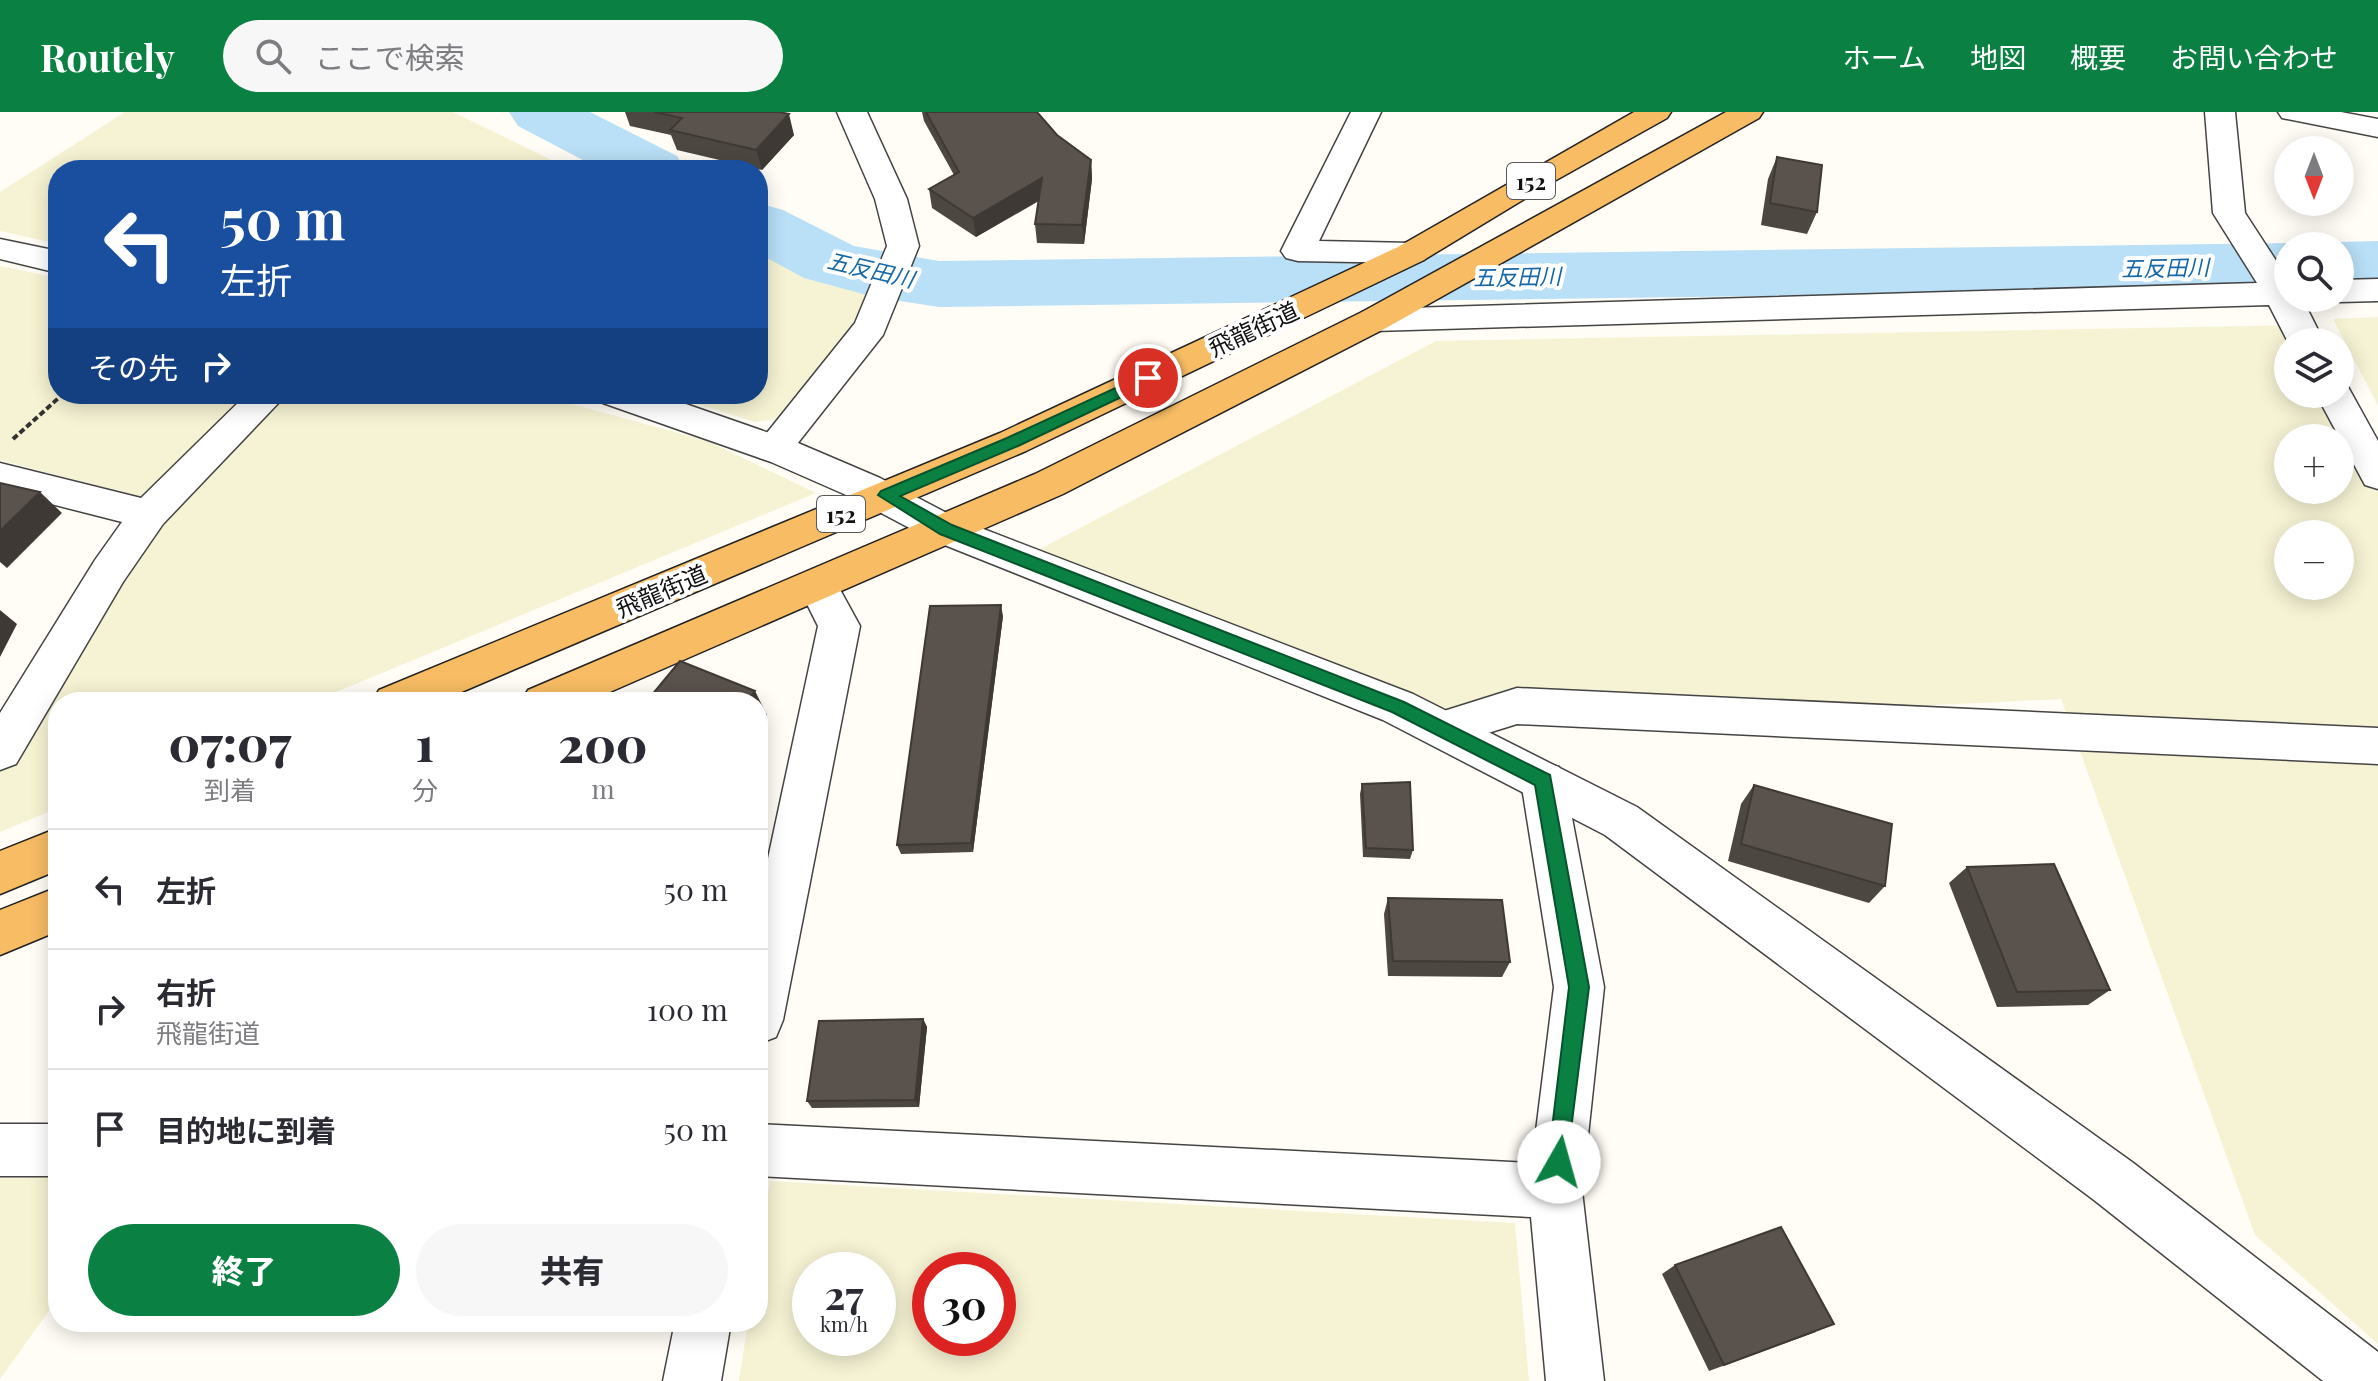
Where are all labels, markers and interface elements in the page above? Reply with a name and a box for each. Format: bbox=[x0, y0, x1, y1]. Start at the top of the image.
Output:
search box bbox=[223, 20, 783, 92]
text: Routely bbox=[40, 31, 175, 82]
icon: search bbox=[251, 34, 295, 78]
text: ここで検索 bbox=[315, 37, 465, 77]
text: ホーム bbox=[1843, 38, 1926, 75]
text: 地図 bbox=[1970, 38, 2026, 75]
text: 概要 bbox=[2070, 38, 2126, 75]
text: お問い合わせ bbox=[2170, 38, 2338, 75]
north arrow bbox=[2274, 136, 2354, 216]
map controls bbox=[2274, 136, 2354, 600]
road number: 152 bbox=[1507, 163, 1555, 199]
text: 50 m bbox=[220, 180, 346, 255]
icon: left bbox=[88, 192, 192, 296]
button: search bbox=[2274, 232, 2354, 312]
water label: 五反田川 bbox=[825, 244, 919, 294]
water label: 五反田川 bbox=[2121, 251, 2211, 283]
text: 左折 bbox=[220, 255, 292, 303]
water label: 五反田川 bbox=[1473, 260, 1563, 292]
street label: 飛龍街道 bbox=[1203, 293, 1303, 363]
button: layers bbox=[2274, 328, 2354, 408]
icon: right bbox=[194, 344, 238, 388]
pin bbox=[1114, 344, 1182, 412]
text: その先 bbox=[88, 347, 178, 387]
icon: arrive bbox=[1126, 356, 1170, 400]
button: + bbox=[2274, 424, 2354, 504]
road number: 152 bbox=[817, 496, 865, 532]
button: − bbox=[2274, 520, 2354, 600]
street label: 飛龍街道 bbox=[611, 557, 711, 623]
text: 07:07 bbox=[168, 710, 291, 774]
text: 1 bbox=[416, 710, 434, 774]
text: 200 bbox=[558, 711, 648, 775]
text: m bbox=[591, 771, 615, 806]
text: 到着 bbox=[204, 772, 256, 807]
text: 分 bbox=[412, 772, 438, 807]
icon: left bbox=[88, 867, 132, 911]
text: 50 m bbox=[663, 869, 728, 909]
text: 左折 bbox=[156, 870, 216, 910]
text: 右折 bbox=[156, 972, 216, 1012]
icon: right bbox=[88, 987, 132, 1031]
text: 100 m bbox=[647, 989, 728, 1029]
text: 飛龍街道 bbox=[156, 1015, 260, 1050]
icon: arrive bbox=[88, 1107, 132, 1151]
text: 50 m bbox=[663, 1109, 728, 1149]
text: 目的地に到着 bbox=[156, 1110, 336, 1150]
position arrow bbox=[1517, 1120, 1601, 1204]
button: 終了 bbox=[88, 1224, 400, 1316]
button: 共有 bbox=[416, 1224, 728, 1316]
speed limit sign: 30 bbox=[912, 1252, 1016, 1356]
text: 27 bbox=[824, 1267, 864, 1320]
text: km/h bbox=[820, 1310, 868, 1337]

